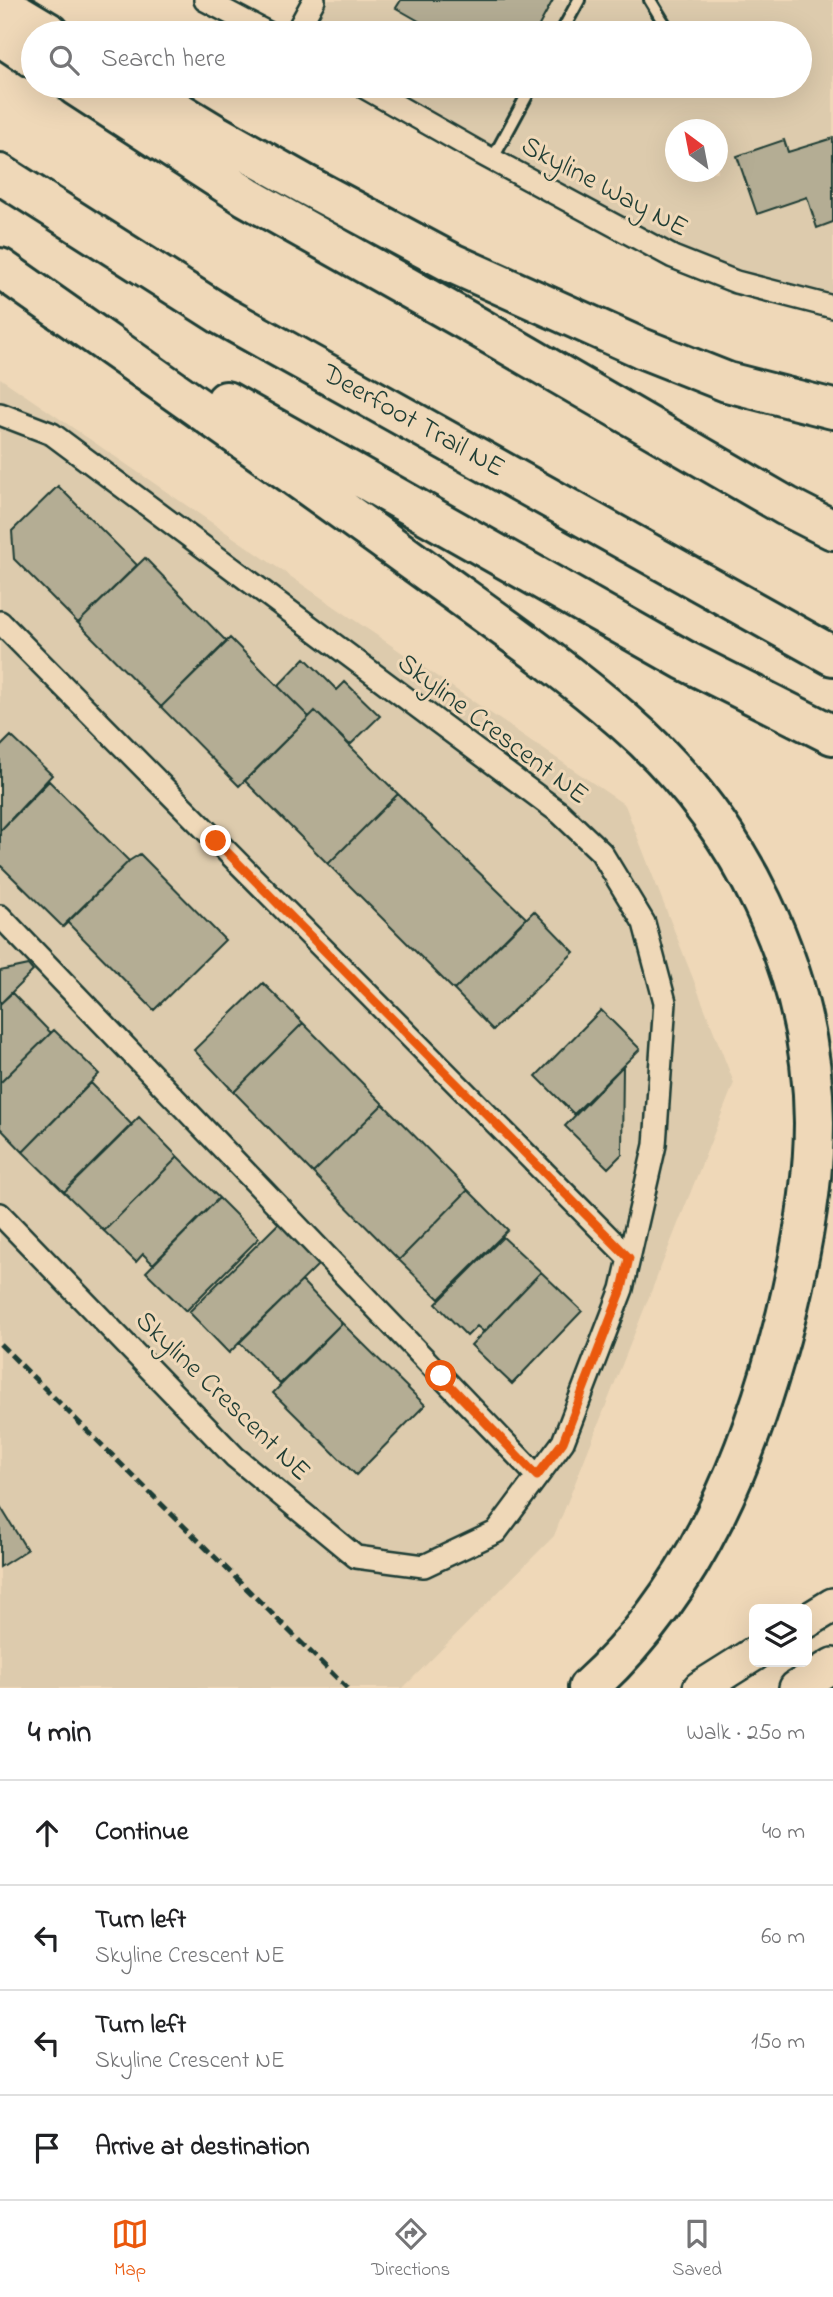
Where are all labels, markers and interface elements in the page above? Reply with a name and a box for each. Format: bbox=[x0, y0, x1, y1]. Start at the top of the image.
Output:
search box bbox=[21, 21, 812, 98]
icon: search bbox=[45, 41, 83, 79]
text: Search here bbox=[101, 41, 226, 79]
north arrow bbox=[665, 119, 728, 182]
street label: Skyline Way NE bbox=[513, 127, 695, 249]
street label: Deerfoot Trail NE bbox=[313, 354, 512, 489]
street label: Skyline Crescent NE bbox=[387, 644, 597, 816]
route end bbox=[200, 825, 231, 856]
street label: Skyline Crescent NE bbox=[125, 1302, 319, 1492]
route start bbox=[425, 1360, 456, 1391]
map controls bbox=[749, 1604, 812, 1667]
button: layers bbox=[749, 1604, 812, 1667]
text: 4 min bbox=[28, 1712, 91, 1756]
text: Walk · 250 m bbox=[686, 1717, 805, 1750]
icon: ahead bbox=[28, 1814, 66, 1852]
text: Continue bbox=[95, 1814, 188, 1852]
text: 40 m bbox=[762, 1816, 805, 1849]
text: Turn left bbox=[95, 1902, 186, 1940]
icon: left bbox=[28, 1919, 66, 1957]
text: 60 m bbox=[761, 1921, 805, 1954]
text: Skyline Crescent NE bbox=[95, 1940, 285, 1973]
text: Turn left bbox=[95, 2007, 186, 2045]
icon: left bbox=[28, 2024, 66, 2062]
text: 150 m bbox=[751, 2026, 805, 2059]
text: Skyline Crescent NE bbox=[95, 2045, 285, 2078]
icon: arrive bbox=[28, 2129, 66, 2167]
text: Arrive at destination bbox=[95, 2129, 310, 2167]
tab: Map bbox=[111, 2215, 149, 2284]
tab: Directions bbox=[371, 2215, 450, 2284]
tab: Saved bbox=[672, 2215, 722, 2284]

